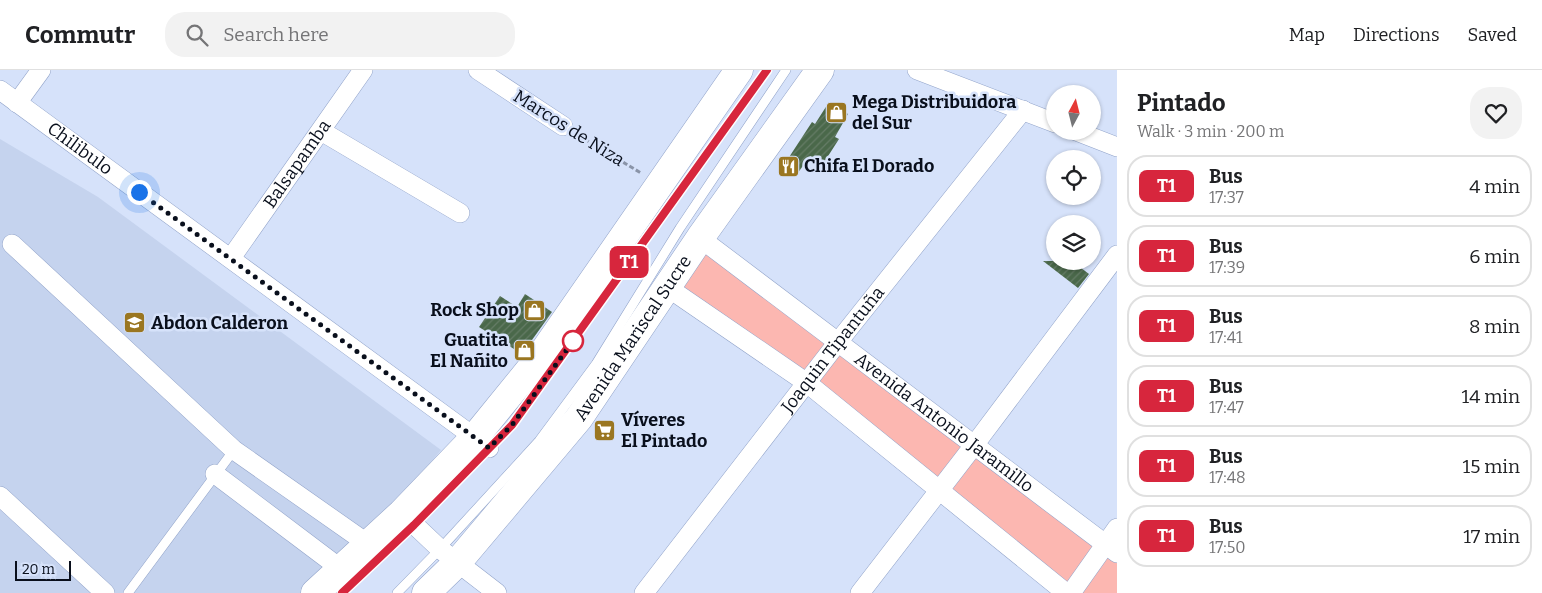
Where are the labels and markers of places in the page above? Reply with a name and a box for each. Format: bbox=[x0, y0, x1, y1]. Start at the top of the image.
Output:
place label: Mega Distribuidora del Sur bbox=[852, 91, 1016, 134]
shop icon: Mega Distribuidora del Sur bbox=[824, 100, 848, 124]
restaurant icon: Chifa El Dorado bbox=[776, 154, 800, 178]
place label: Chifa El Dorado bbox=[804, 155, 934, 177]
shop icon: Rock Shop bbox=[523, 298, 547, 322]
place label: Rock Shop bbox=[430, 299, 519, 321]
school or university icon: Abdon Calderon bbox=[123, 311, 147, 335]
place label: Abdon Calderon bbox=[151, 312, 289, 334]
place label: Guatita El Nañito bbox=[430, 329, 508, 372]
unlabelled marker bbox=[562, 330, 584, 352]
shop icon: Guatita El Nañito bbox=[512, 338, 536, 362]
place label: Víveres El Pintado bbox=[621, 409, 707, 452]
supermarket icon: Víveres El Pintado bbox=[593, 418, 617, 442]

